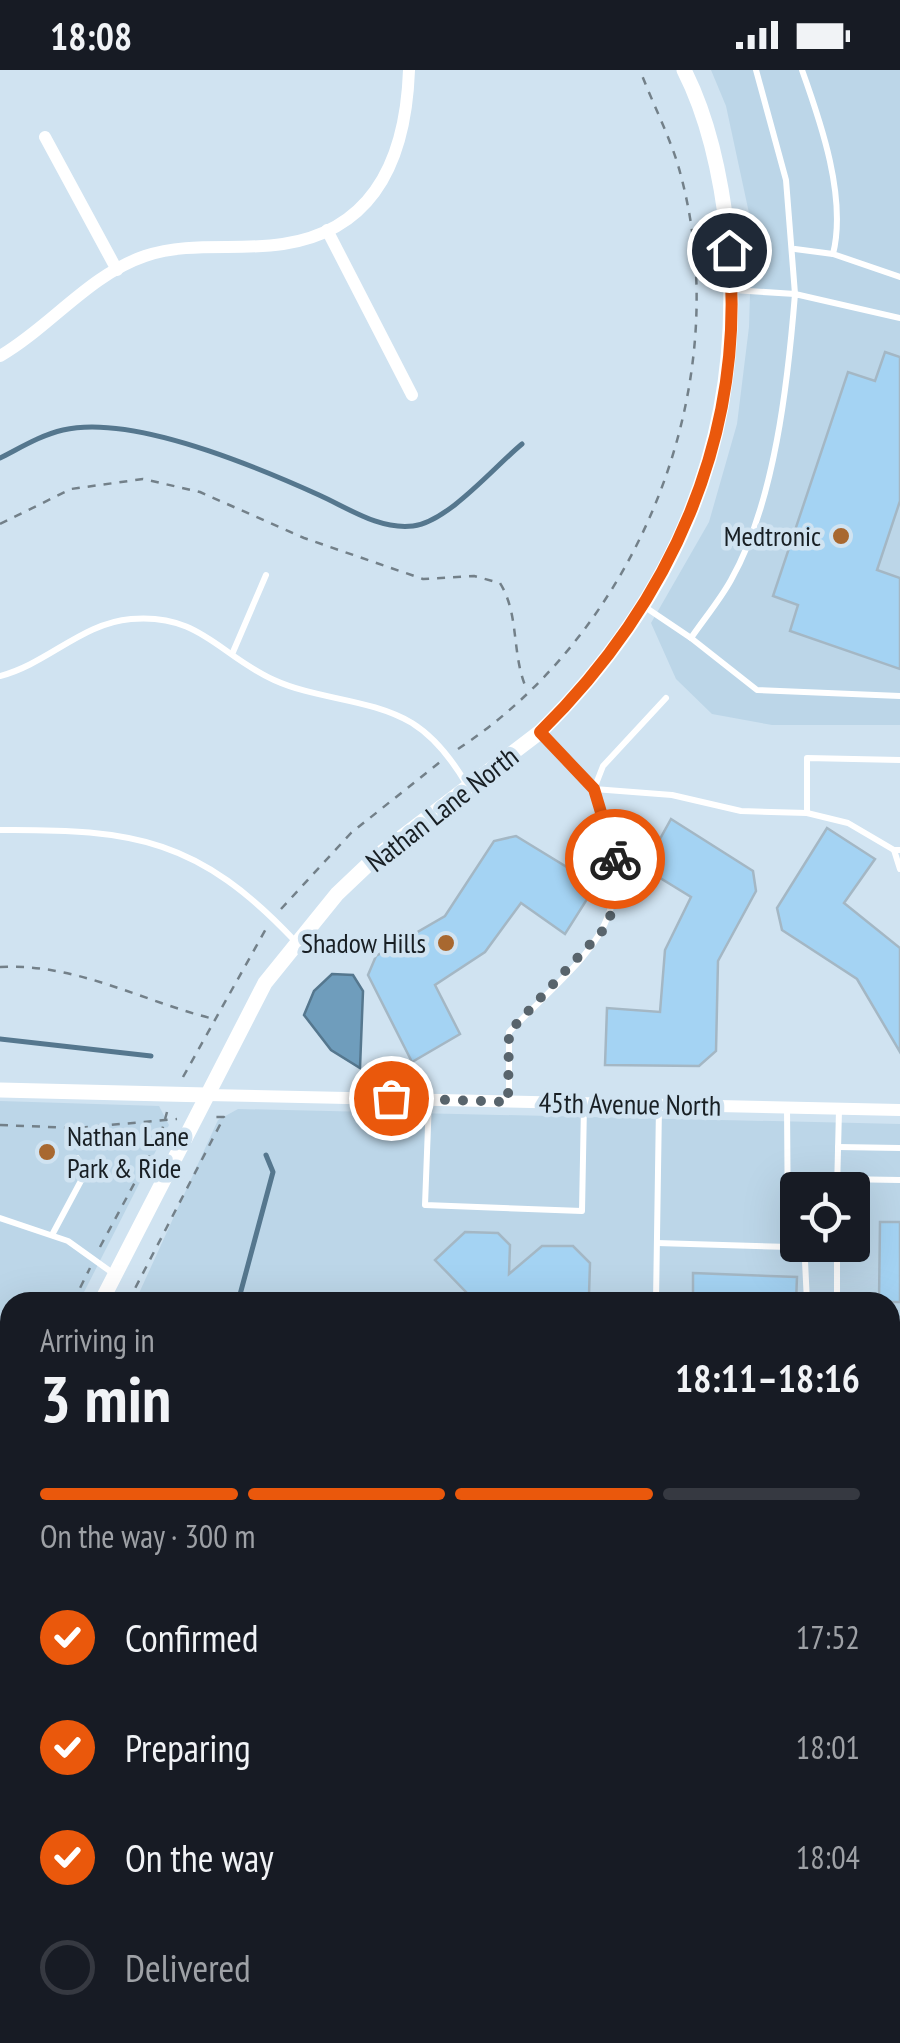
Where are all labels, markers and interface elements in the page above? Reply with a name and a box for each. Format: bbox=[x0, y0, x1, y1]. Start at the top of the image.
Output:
text: 18:08 bbox=[50, 11, 132, 60]
pin bbox=[687, 208, 772, 293]
icon: home bbox=[702, 223, 757, 278]
place label: Medtronic bbox=[724, 517, 821, 554]
marker: Medtronic bbox=[830, 525, 852, 547]
street label: Nathan Lane North bbox=[358, 738, 525, 880]
courier bbox=[565, 809, 665, 909]
icon: bike bbox=[588, 832, 643, 887]
place label: Shadow Hills bbox=[301, 924, 426, 961]
marker: Shadow Hills bbox=[435, 932, 457, 954]
pin bbox=[349, 1056, 434, 1141]
icon: bag bbox=[364, 1071, 419, 1126]
street label: 45th Avenue North bbox=[538, 1083, 722, 1124]
place label: Nathan Lane Park & Ride bbox=[67, 1117, 189, 1186]
marker: Nathan Lane Park & Ride bbox=[36, 1141, 58, 1163]
map controls bbox=[780, 1172, 870, 1262]
button: locate bbox=[780, 1172, 870, 1262]
text: Arriving in bbox=[40, 1319, 155, 1361]
text: 18:11–18:16 bbox=[675, 1353, 860, 1402]
text: 3 min bbox=[40, 1356, 171, 1440]
text: On the way · 300 m bbox=[40, 1515, 255, 1557]
icon: check bbox=[40, 1610, 95, 1665]
text: Confirmed bbox=[125, 1613, 258, 1662]
text: 17:52 bbox=[796, 1616, 860, 1658]
icon: check bbox=[40, 1720, 95, 1775]
text: Preparing bbox=[125, 1723, 251, 1772]
text: 18:01 bbox=[796, 1726, 860, 1768]
icon: check bbox=[40, 1830, 95, 1885]
text: On the way bbox=[125, 1833, 273, 1882]
text: 18:04 bbox=[796, 1836, 860, 1878]
text: Delivered bbox=[125, 1943, 251, 1992]

